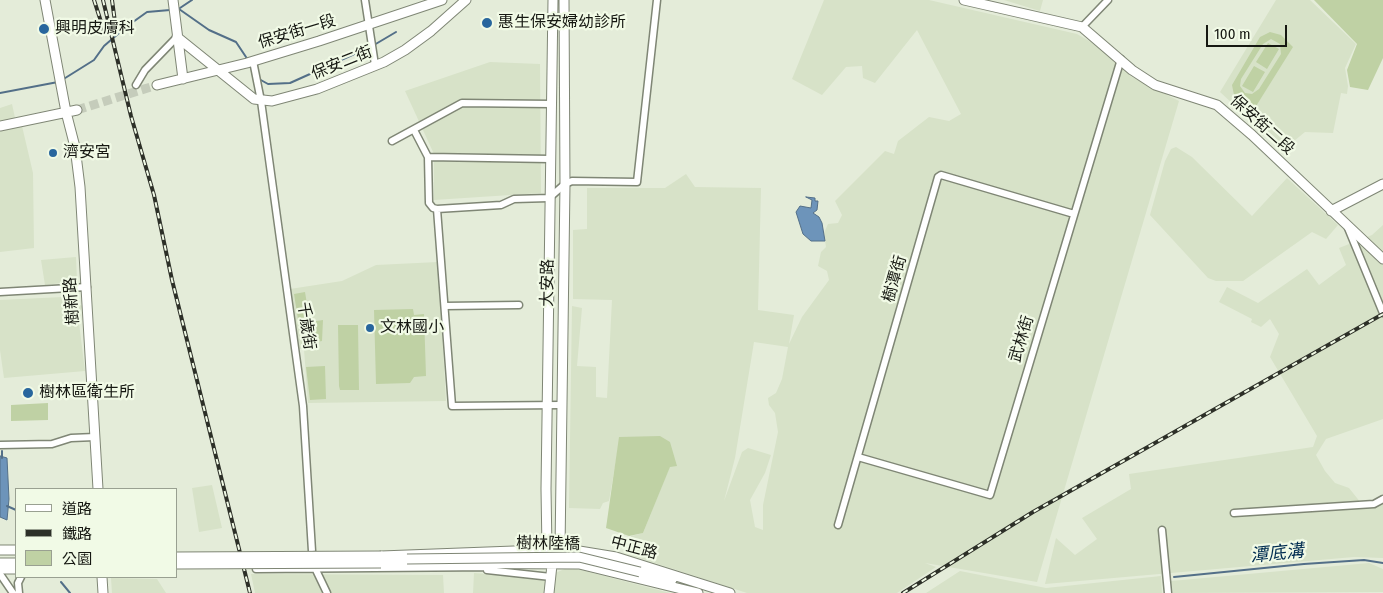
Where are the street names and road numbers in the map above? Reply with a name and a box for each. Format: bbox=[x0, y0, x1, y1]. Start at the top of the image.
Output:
street label: 保安街一段 bbox=[256, 11, 338, 53]
street label: 保安二街 bbox=[309, 42, 375, 84]
street label: 保安街二段 bbox=[1226, 91, 1298, 159]
street label: 樹潭街 bbox=[879, 253, 911, 305]
street label: 大安路 bbox=[538, 259, 558, 307]
street label: 樹新路 bbox=[61, 276, 83, 326]
street label: 千歲街 bbox=[293, 301, 319, 351]
street label: 武林街 bbox=[1006, 313, 1038, 365]
street label: 中正路 bbox=[608, 533, 660, 563]
street label: 樹林陸橋 bbox=[516, 534, 580, 554]

